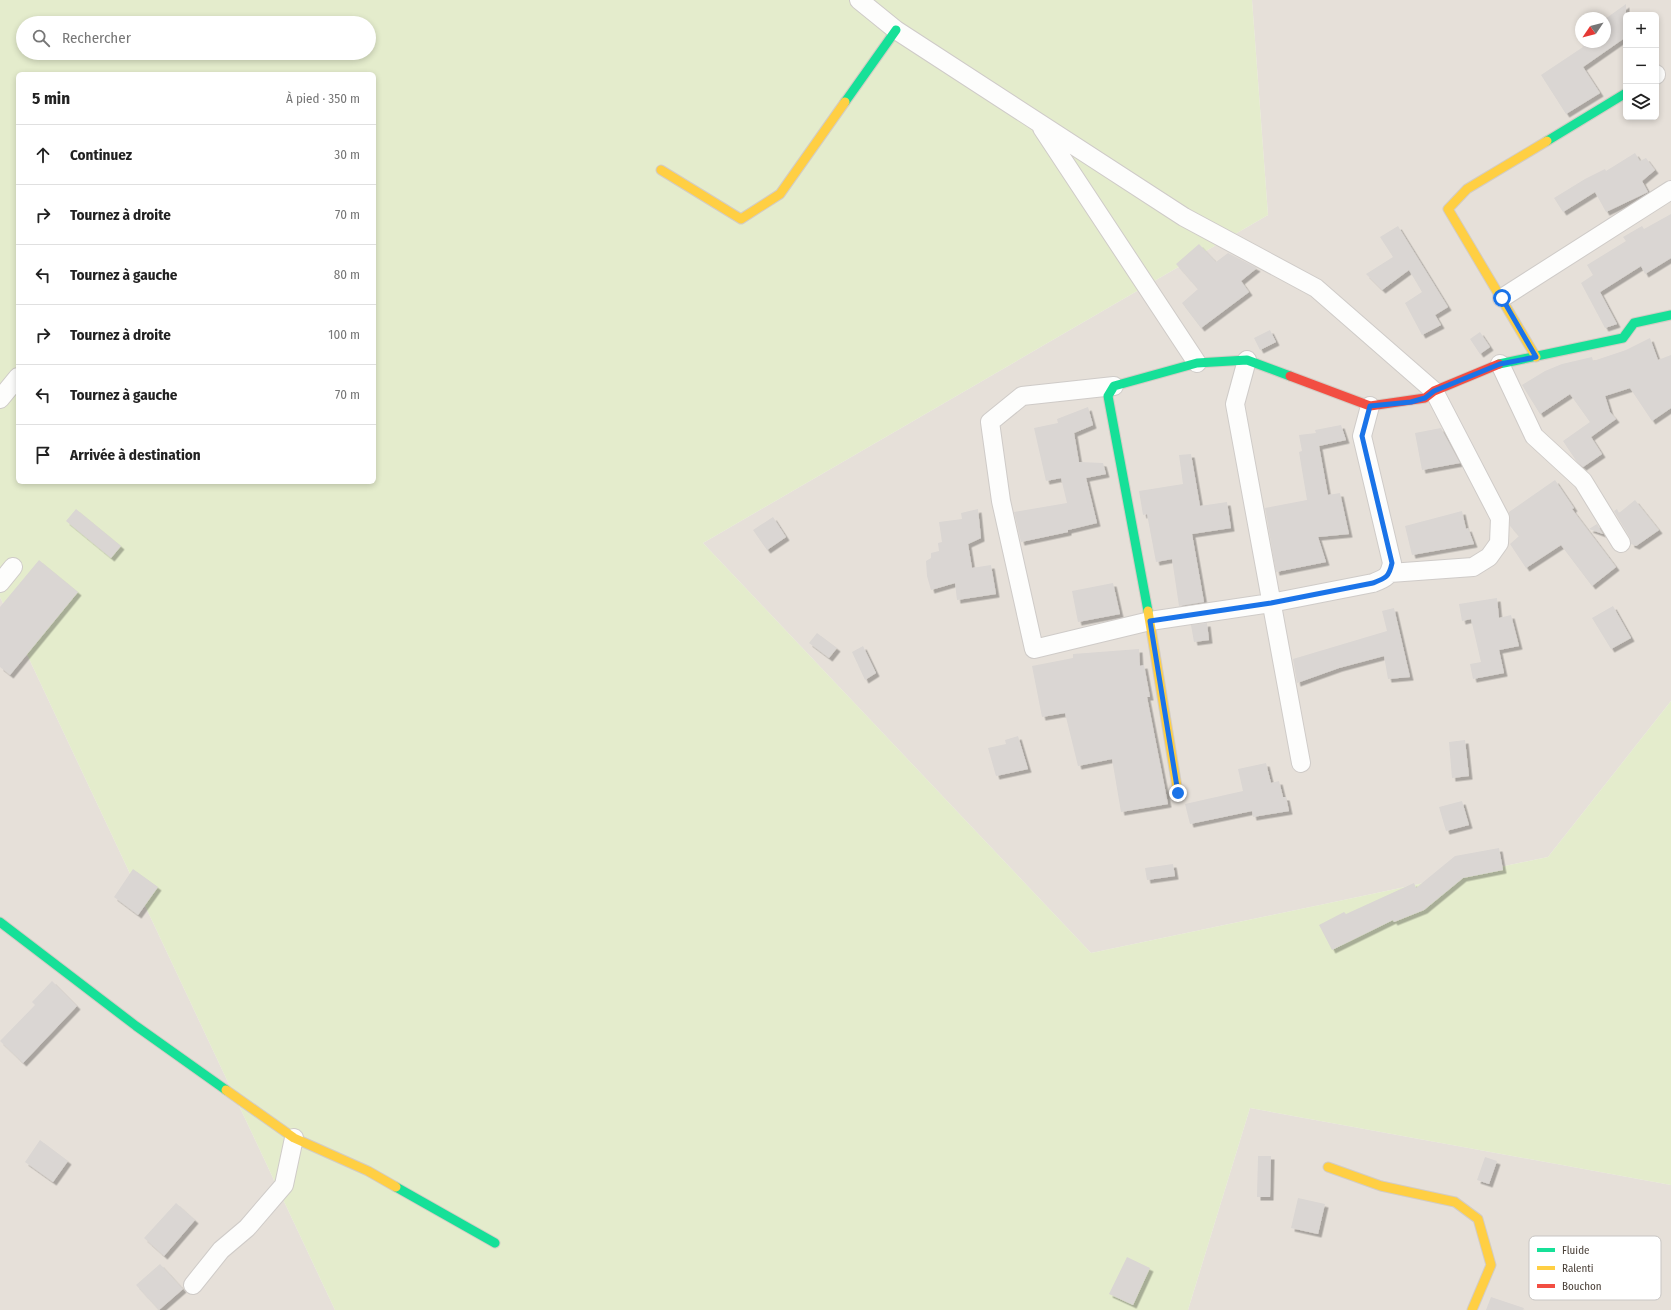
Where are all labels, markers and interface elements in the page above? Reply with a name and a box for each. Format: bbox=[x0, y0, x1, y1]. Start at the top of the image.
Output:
north arrow bbox=[1575, 12, 1611, 48]
map controls bbox=[1623, 12, 1659, 120]
button: + bbox=[1623, 12, 1659, 48]
search box bbox=[16, 16, 376, 60]
icon: search bbox=[30, 27, 52, 49]
text: Rechercher bbox=[62, 29, 131, 47]
button: − bbox=[1623, 48, 1659, 84]
button: layers bbox=[1623, 84, 1659, 120]
text: 5 min bbox=[32, 88, 70, 109]
text: À pied · 350 m bbox=[286, 91, 360, 106]
icon: ahead bbox=[32, 144, 54, 166]
text: Continuez bbox=[70, 146, 132, 164]
text: 30 m bbox=[334, 147, 360, 162]
icon: right bbox=[32, 204, 54, 226]
text: Tournez à droite bbox=[70, 206, 171, 224]
text: 70 m bbox=[335, 207, 360, 222]
icon: left bbox=[32, 264, 54, 286]
text: Tournez à gauche bbox=[70, 266, 177, 284]
text: 80 m bbox=[334, 267, 360, 282]
route start bbox=[1493, 289, 1511, 307]
icon: right bbox=[32, 324, 54, 346]
text: Tournez à droite bbox=[70, 326, 171, 344]
text: 100 m bbox=[328, 327, 360, 342]
icon: left bbox=[32, 384, 54, 406]
text: Tournez à gauche bbox=[70, 386, 177, 404]
text: 70 m bbox=[335, 387, 360, 402]
icon: arrive bbox=[32, 444, 54, 466]
text: Arrivée à destination bbox=[70, 446, 201, 464]
route end bbox=[1169, 784, 1187, 802]
legend bbox=[1529, 1236, 1661, 1300]
text: Fluide bbox=[1562, 1244, 1589, 1257]
text: Ralenti bbox=[1562, 1262, 1594, 1275]
text: Bouchon bbox=[1562, 1280, 1602, 1293]

